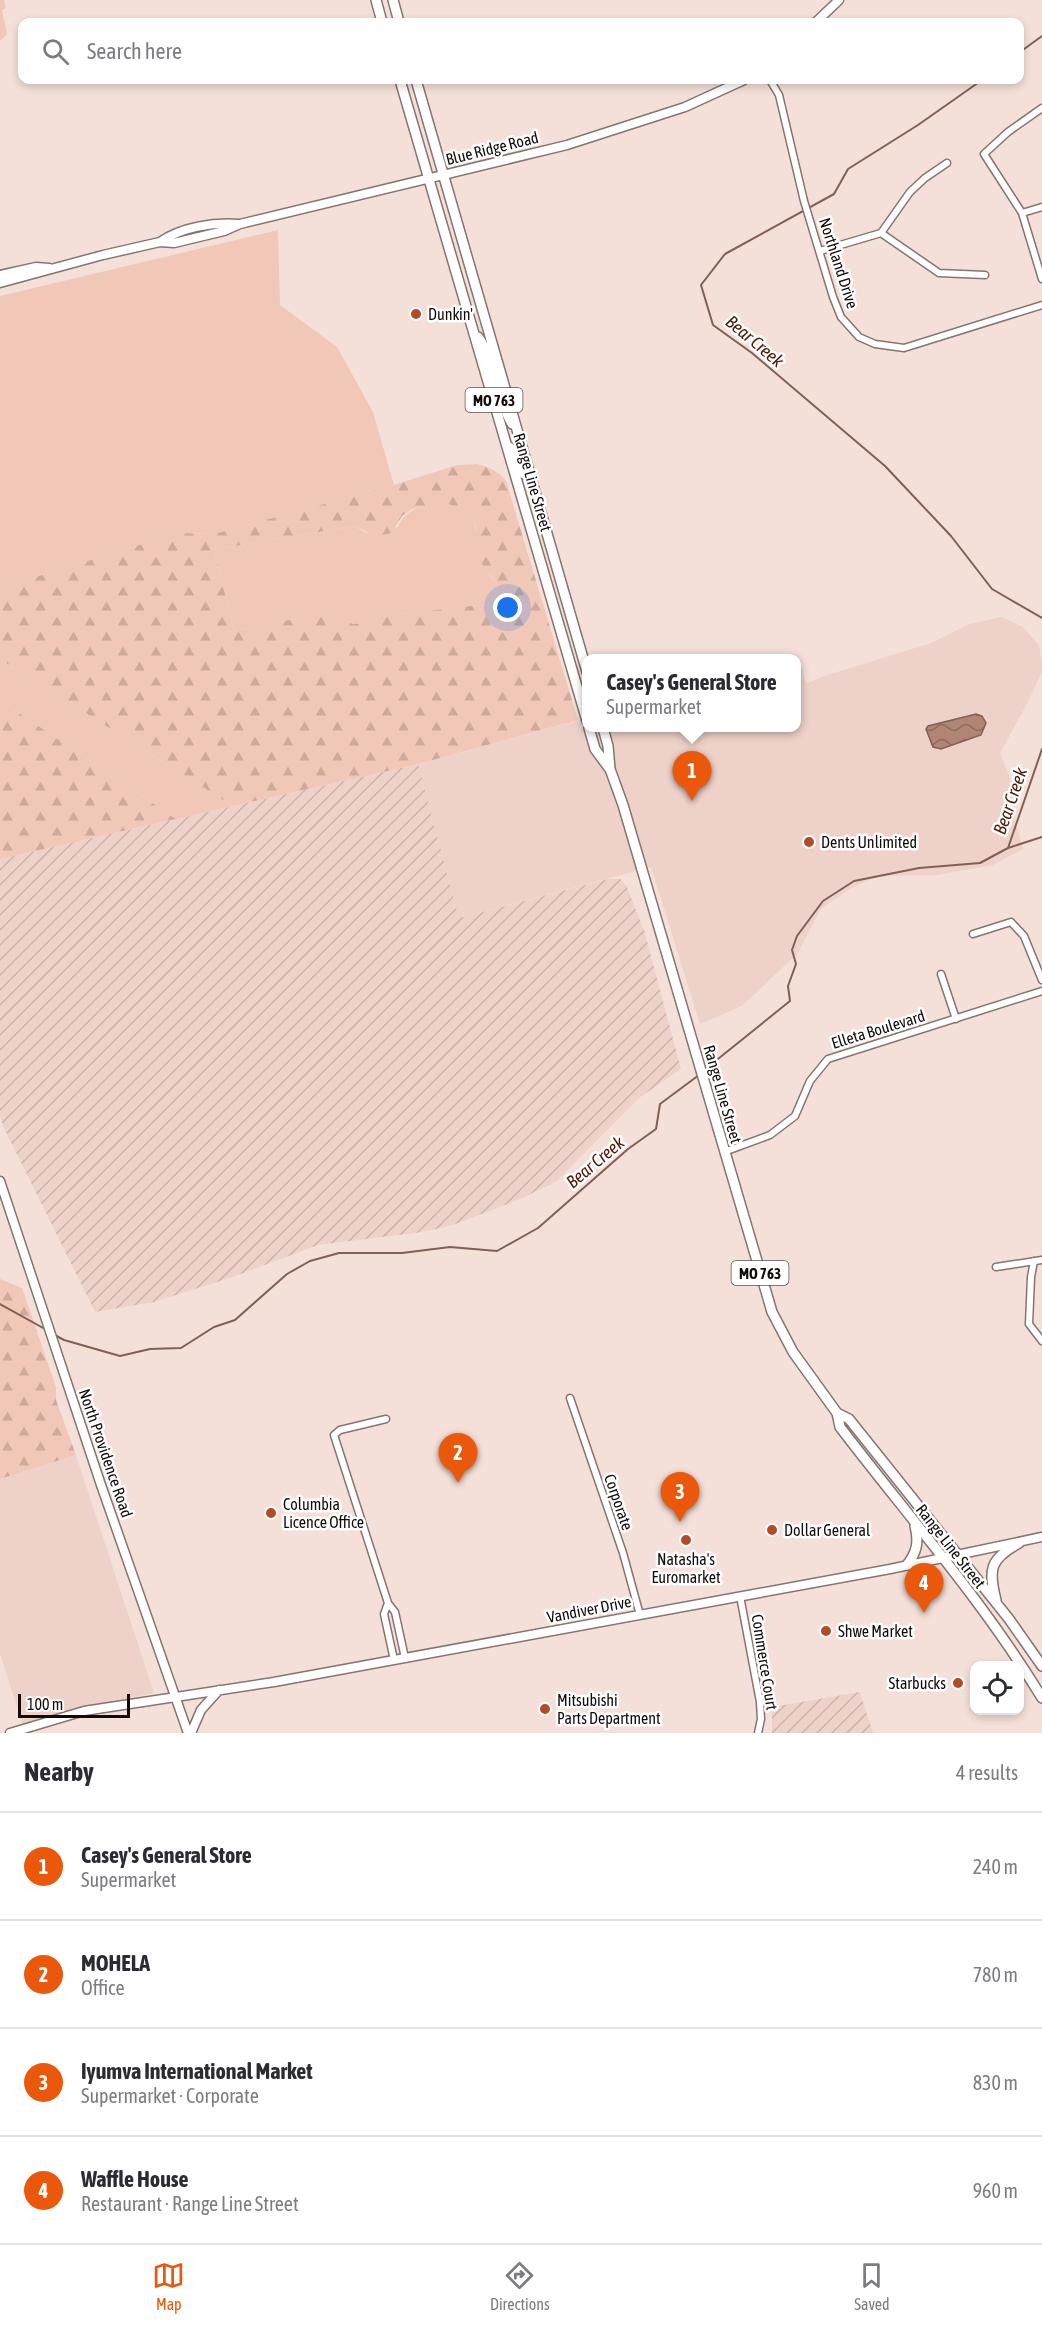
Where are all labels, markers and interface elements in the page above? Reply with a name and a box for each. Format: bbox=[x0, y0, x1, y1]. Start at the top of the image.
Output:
search box bbox=[18, 18, 1024, 84]
icon: search bbox=[39, 35, 72, 68]
text: Search here bbox=[87, 38, 182, 64]
street label: Blue Ridge Road bbox=[444, 128, 540, 169]
street label: Northland Drive bbox=[816, 215, 862, 311]
place label: Dunkin' bbox=[428, 305, 473, 323]
marker: Dunkin' bbox=[409, 307, 423, 321]
water label: Bear Creek bbox=[722, 311, 789, 372]
road number: MO 763 bbox=[466, 388, 522, 412]
street label: Range Line Street bbox=[509, 431, 556, 534]
your location bbox=[493, 593, 522, 622]
popup bbox=[582, 654, 801, 732]
text: Casey's General Store bbox=[606, 669, 777, 695]
text: Supermarket bbox=[606, 695, 702, 718]
pin: 1 bbox=[672, 752, 712, 801]
water label: Bear Creek bbox=[989, 764, 1032, 837]
place label: Dents Unlimited bbox=[821, 833, 917, 851]
marker: Dents Unlimited bbox=[802, 835, 816, 849]
street label: Elleta Boulevard bbox=[829, 1006, 927, 1052]
street label: Range Line Street bbox=[699, 1043, 746, 1146]
water label: Bear Creek bbox=[562, 1131, 629, 1192]
road number: MO 763 bbox=[732, 1261, 789, 1285]
street label: North Providence Road bbox=[76, 1386, 136, 1520]
pin: 2 bbox=[438, 1434, 478, 1483]
street label: Corporate bbox=[600, 1472, 637, 1533]
pin: 3 bbox=[660, 1472, 700, 1522]
place label: Columbia Licence Office bbox=[283, 1495, 364, 1531]
street label: Range Line Street bbox=[912, 1500, 990, 1592]
marker: Columbia Licence Office bbox=[264, 1506, 278, 1520]
place label: Dollar General bbox=[784, 1521, 871, 1539]
marker: Dollar General bbox=[765, 1523, 779, 1537]
marker: Natasha's Euromarket bbox=[679, 1533, 693, 1547]
place label: Natasha's Euromarket bbox=[651, 1550, 721, 1586]
pin: 4 bbox=[904, 1564, 944, 1613]
street label: Vandiver Drive bbox=[545, 1592, 633, 1626]
street label: Commerce Court bbox=[749, 1613, 782, 1712]
place label: Shwe Market bbox=[838, 1622, 913, 1640]
marker: Shwe Market bbox=[819, 1624, 833, 1638]
map controls bbox=[970, 1661, 1024, 1715]
button: locate bbox=[970, 1661, 1024, 1715]
place label: Starbucks bbox=[889, 1674, 946, 1692]
marker: Starbucks bbox=[951, 1676, 965, 1690]
scale bar bbox=[18, 1691, 130, 1718]
place label: Mitsubishi Parts Department bbox=[557, 1691, 661, 1728]
text: 100 m bbox=[27, 1695, 63, 1713]
marker: Mitsubishi Parts Department bbox=[538, 1702, 552, 1716]
text: Nearby bbox=[24, 1757, 94, 1787]
text: 4 results bbox=[956, 1761, 1018, 1784]
text: Casey's General Store bbox=[81, 1842, 252, 1868]
text: 1 bbox=[39, 1855, 48, 1878]
text: 240 m bbox=[973, 1855, 1018, 1878]
text: Supermarket bbox=[81, 1868, 176, 1891]
text: MOHELA bbox=[81, 1950, 150, 1976]
text: 2 bbox=[39, 1963, 48, 1986]
text: 780 m bbox=[973, 1963, 1018, 1986]
text: Office bbox=[81, 1976, 125, 1999]
text: Iyumva International Market bbox=[81, 2058, 313, 2084]
text: 3 bbox=[39, 2071, 48, 2094]
text: 830 m bbox=[973, 2071, 1018, 2094]
text: Supermarket · Corporate bbox=[81, 2084, 259, 2107]
text: Waffle House bbox=[81, 2166, 189, 2192]
text: 4 bbox=[39, 2179, 48, 2202]
text: 960 m bbox=[973, 2179, 1018, 2202]
text: Restaurant · Range Line Street bbox=[81, 2192, 299, 2215]
tab: Map bbox=[152, 2259, 185, 2313]
tab: Directions bbox=[490, 2259, 550, 2313]
tab: Saved bbox=[854, 2259, 890, 2313]

